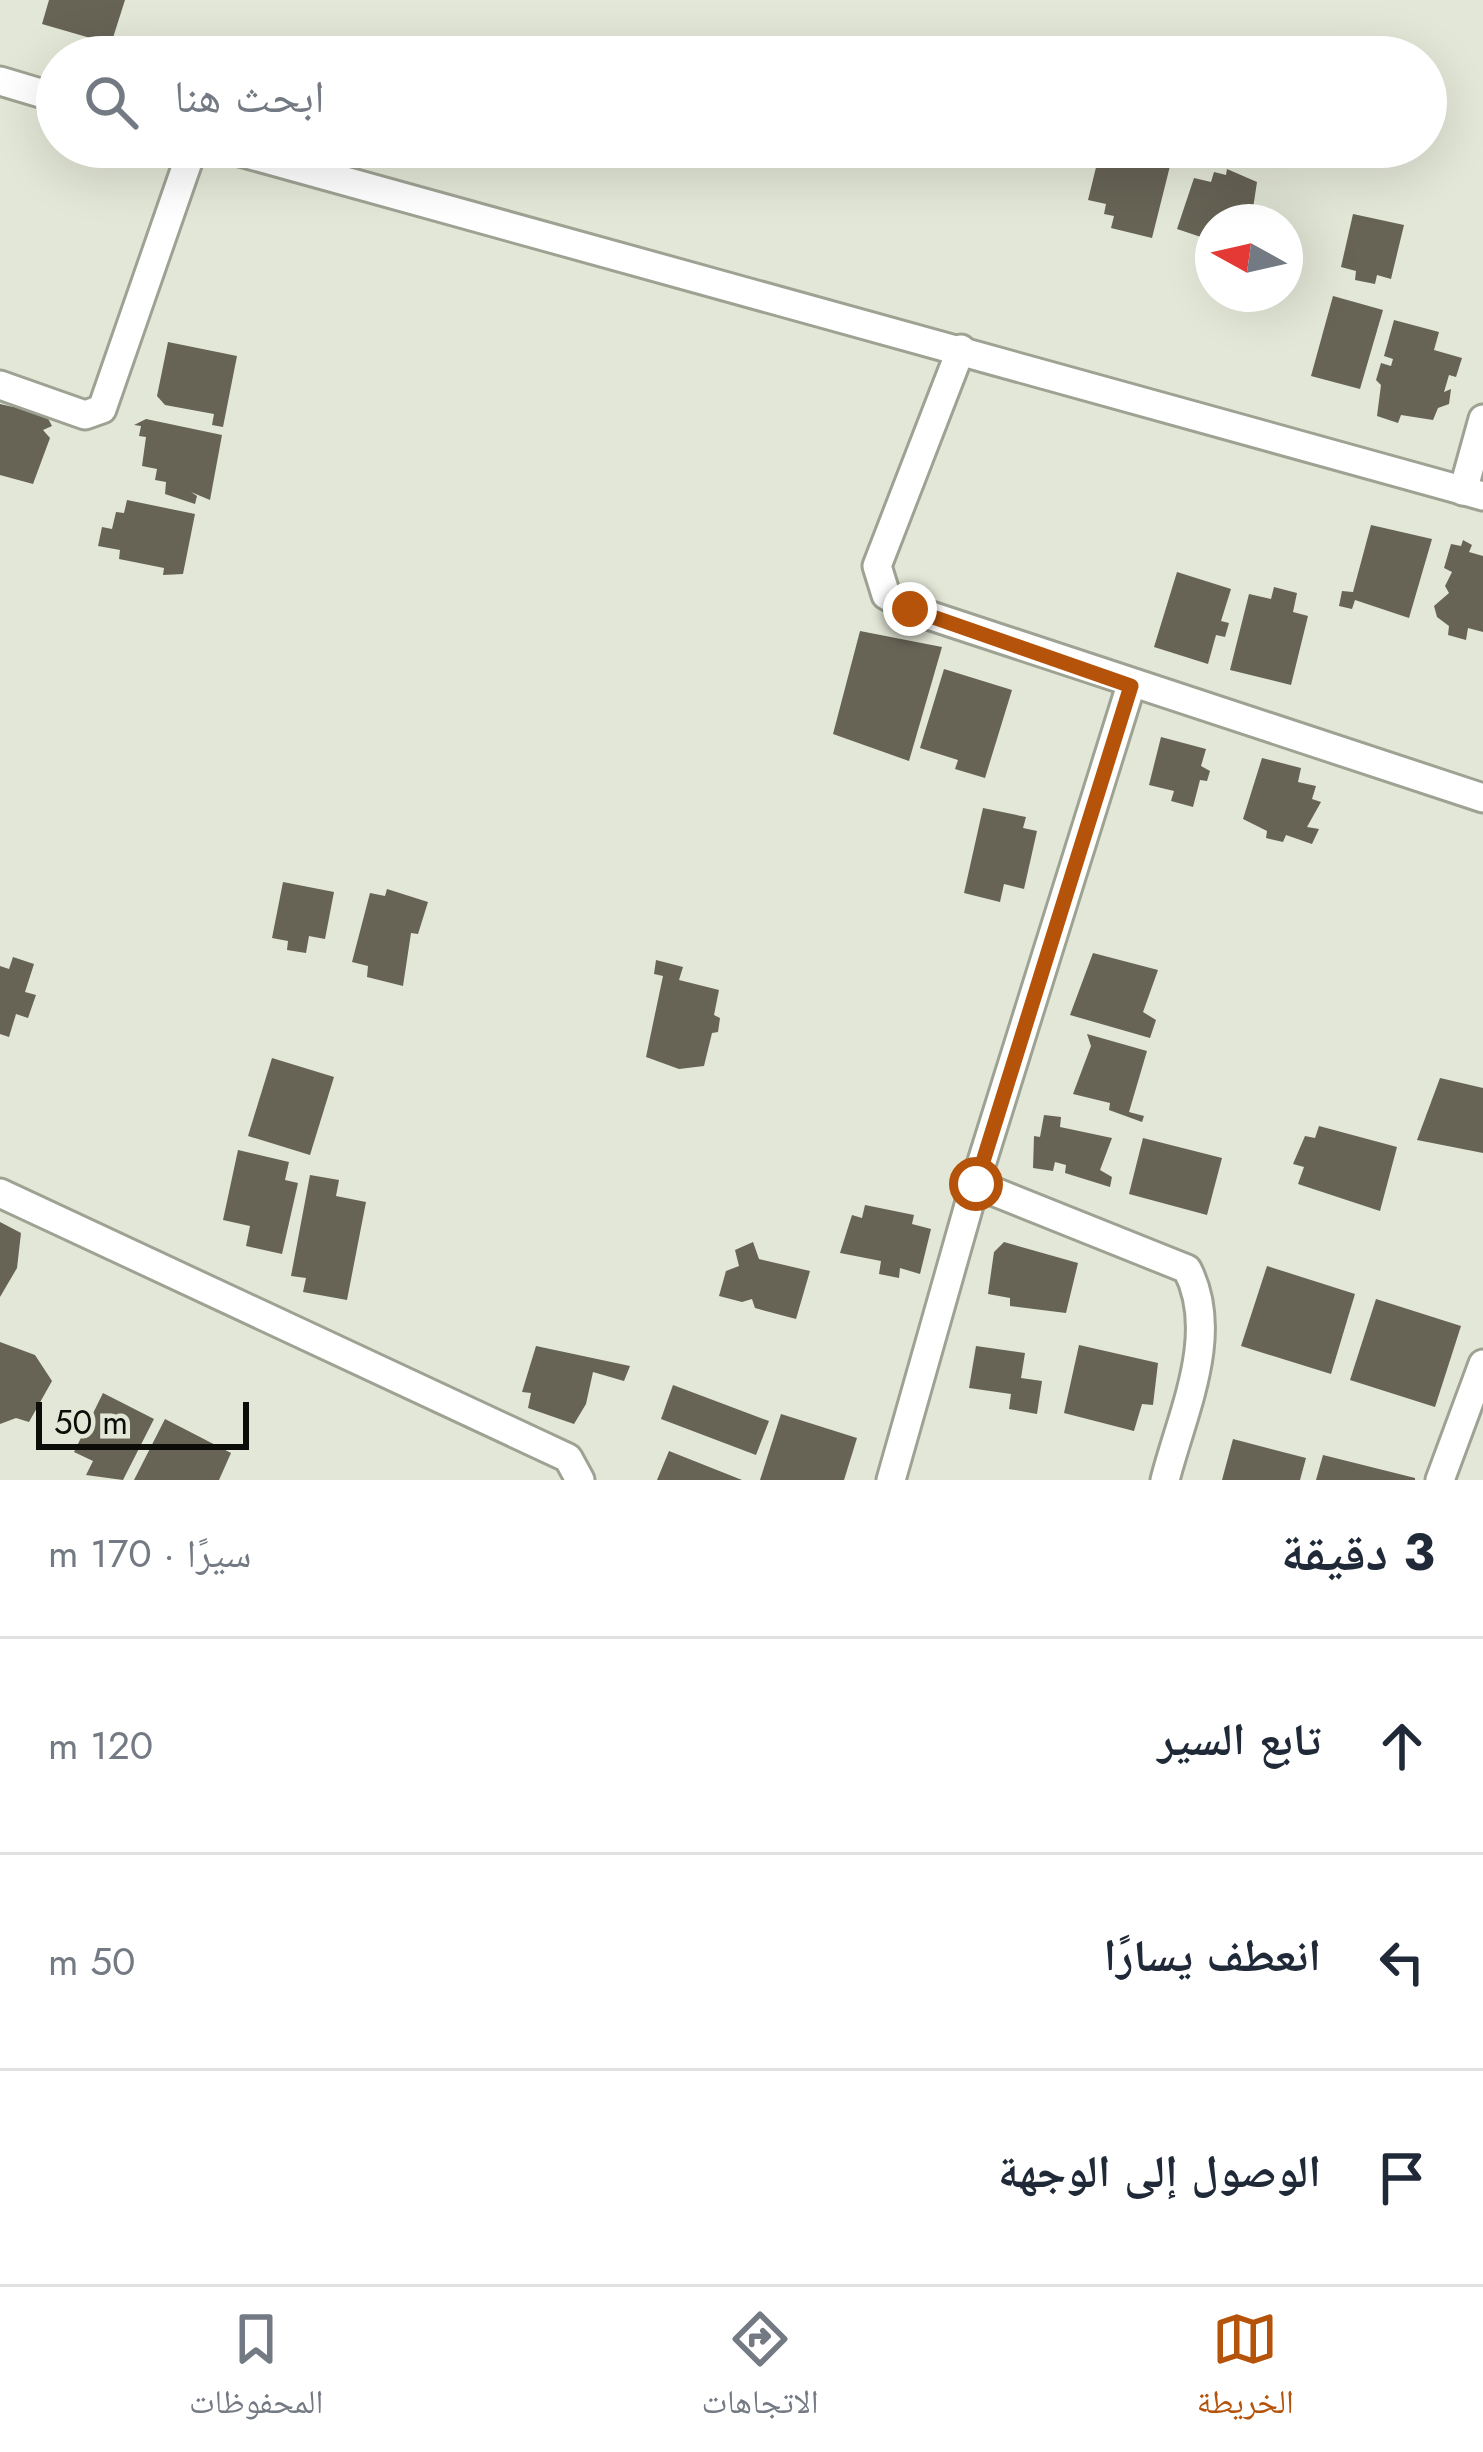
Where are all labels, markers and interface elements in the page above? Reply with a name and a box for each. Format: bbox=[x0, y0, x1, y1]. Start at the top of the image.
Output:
search box bbox=[36, 36, 1447, 168]
text: ابحث هنا bbox=[174, 64, 325, 129]
icon: search bbox=[78, 69, 144, 135]
north arrow bbox=[1195, 204, 1303, 312]
route end bbox=[883, 582, 937, 636]
route start bbox=[949, 1157, 1003, 1211]
scale bar bbox=[36, 1396, 249, 1449]
text: 50 m bbox=[54, 1399, 128, 1446]
text: 3 دقيقة bbox=[1281, 1515, 1435, 1589]
text: سيرًا · 170 m bbox=[48, 1525, 251, 1582]
text: تابع السير bbox=[1157, 1707, 1321, 1772]
icon: ahead bbox=[1369, 1713, 1435, 1779]
text: 120 m bbox=[48, 1717, 153, 1774]
text: انعطف يسارًا bbox=[1103, 1923, 1321, 1988]
icon: left bbox=[1369, 1929, 1435, 1995]
text: 50 m bbox=[48, 1933, 136, 1990]
text: الوصول إلى الوجهة bbox=[998, 2139, 1321, 2204]
icon: arrive bbox=[1369, 2145, 1435, 2211]
tab: المحفوظات bbox=[189, 2306, 323, 2434]
tab: الاتجاهات bbox=[701, 2306, 819, 2434]
tab: الخريطة bbox=[1197, 2306, 1294, 2434]

